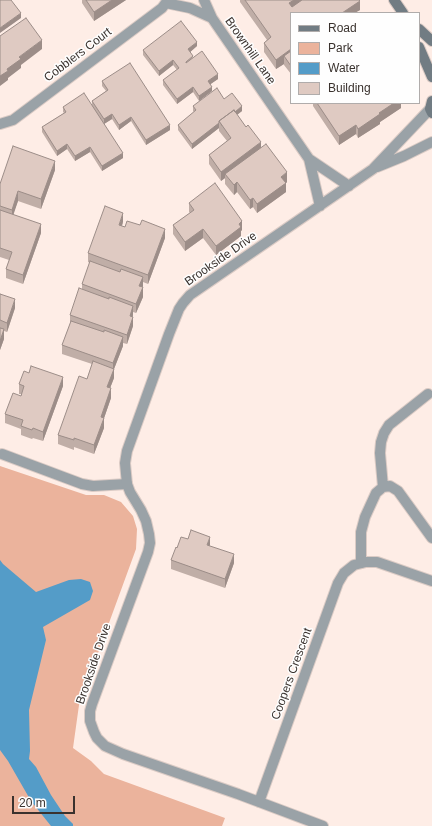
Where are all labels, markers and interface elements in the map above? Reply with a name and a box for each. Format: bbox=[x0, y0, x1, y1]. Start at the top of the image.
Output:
legend bbox=[290, 12, 420, 104]
street label: Brownhill Lane bbox=[222, 15, 278, 87]
text: Road bbox=[328, 21, 357, 35]
street label: Cobblers Court bbox=[41, 25, 115, 85]
text: Park bbox=[328, 41, 353, 55]
text: Water bbox=[328, 61, 360, 75]
text: Building bbox=[328, 81, 371, 95]
street label: Brookside Drive bbox=[182, 229, 260, 289]
street label: Brookside Drive bbox=[73, 622, 115, 706]
street label: Coopers Crescent bbox=[269, 626, 315, 722]
scale bar bbox=[14, 788, 77, 814]
text: 20 m bbox=[19, 796, 46, 810]

